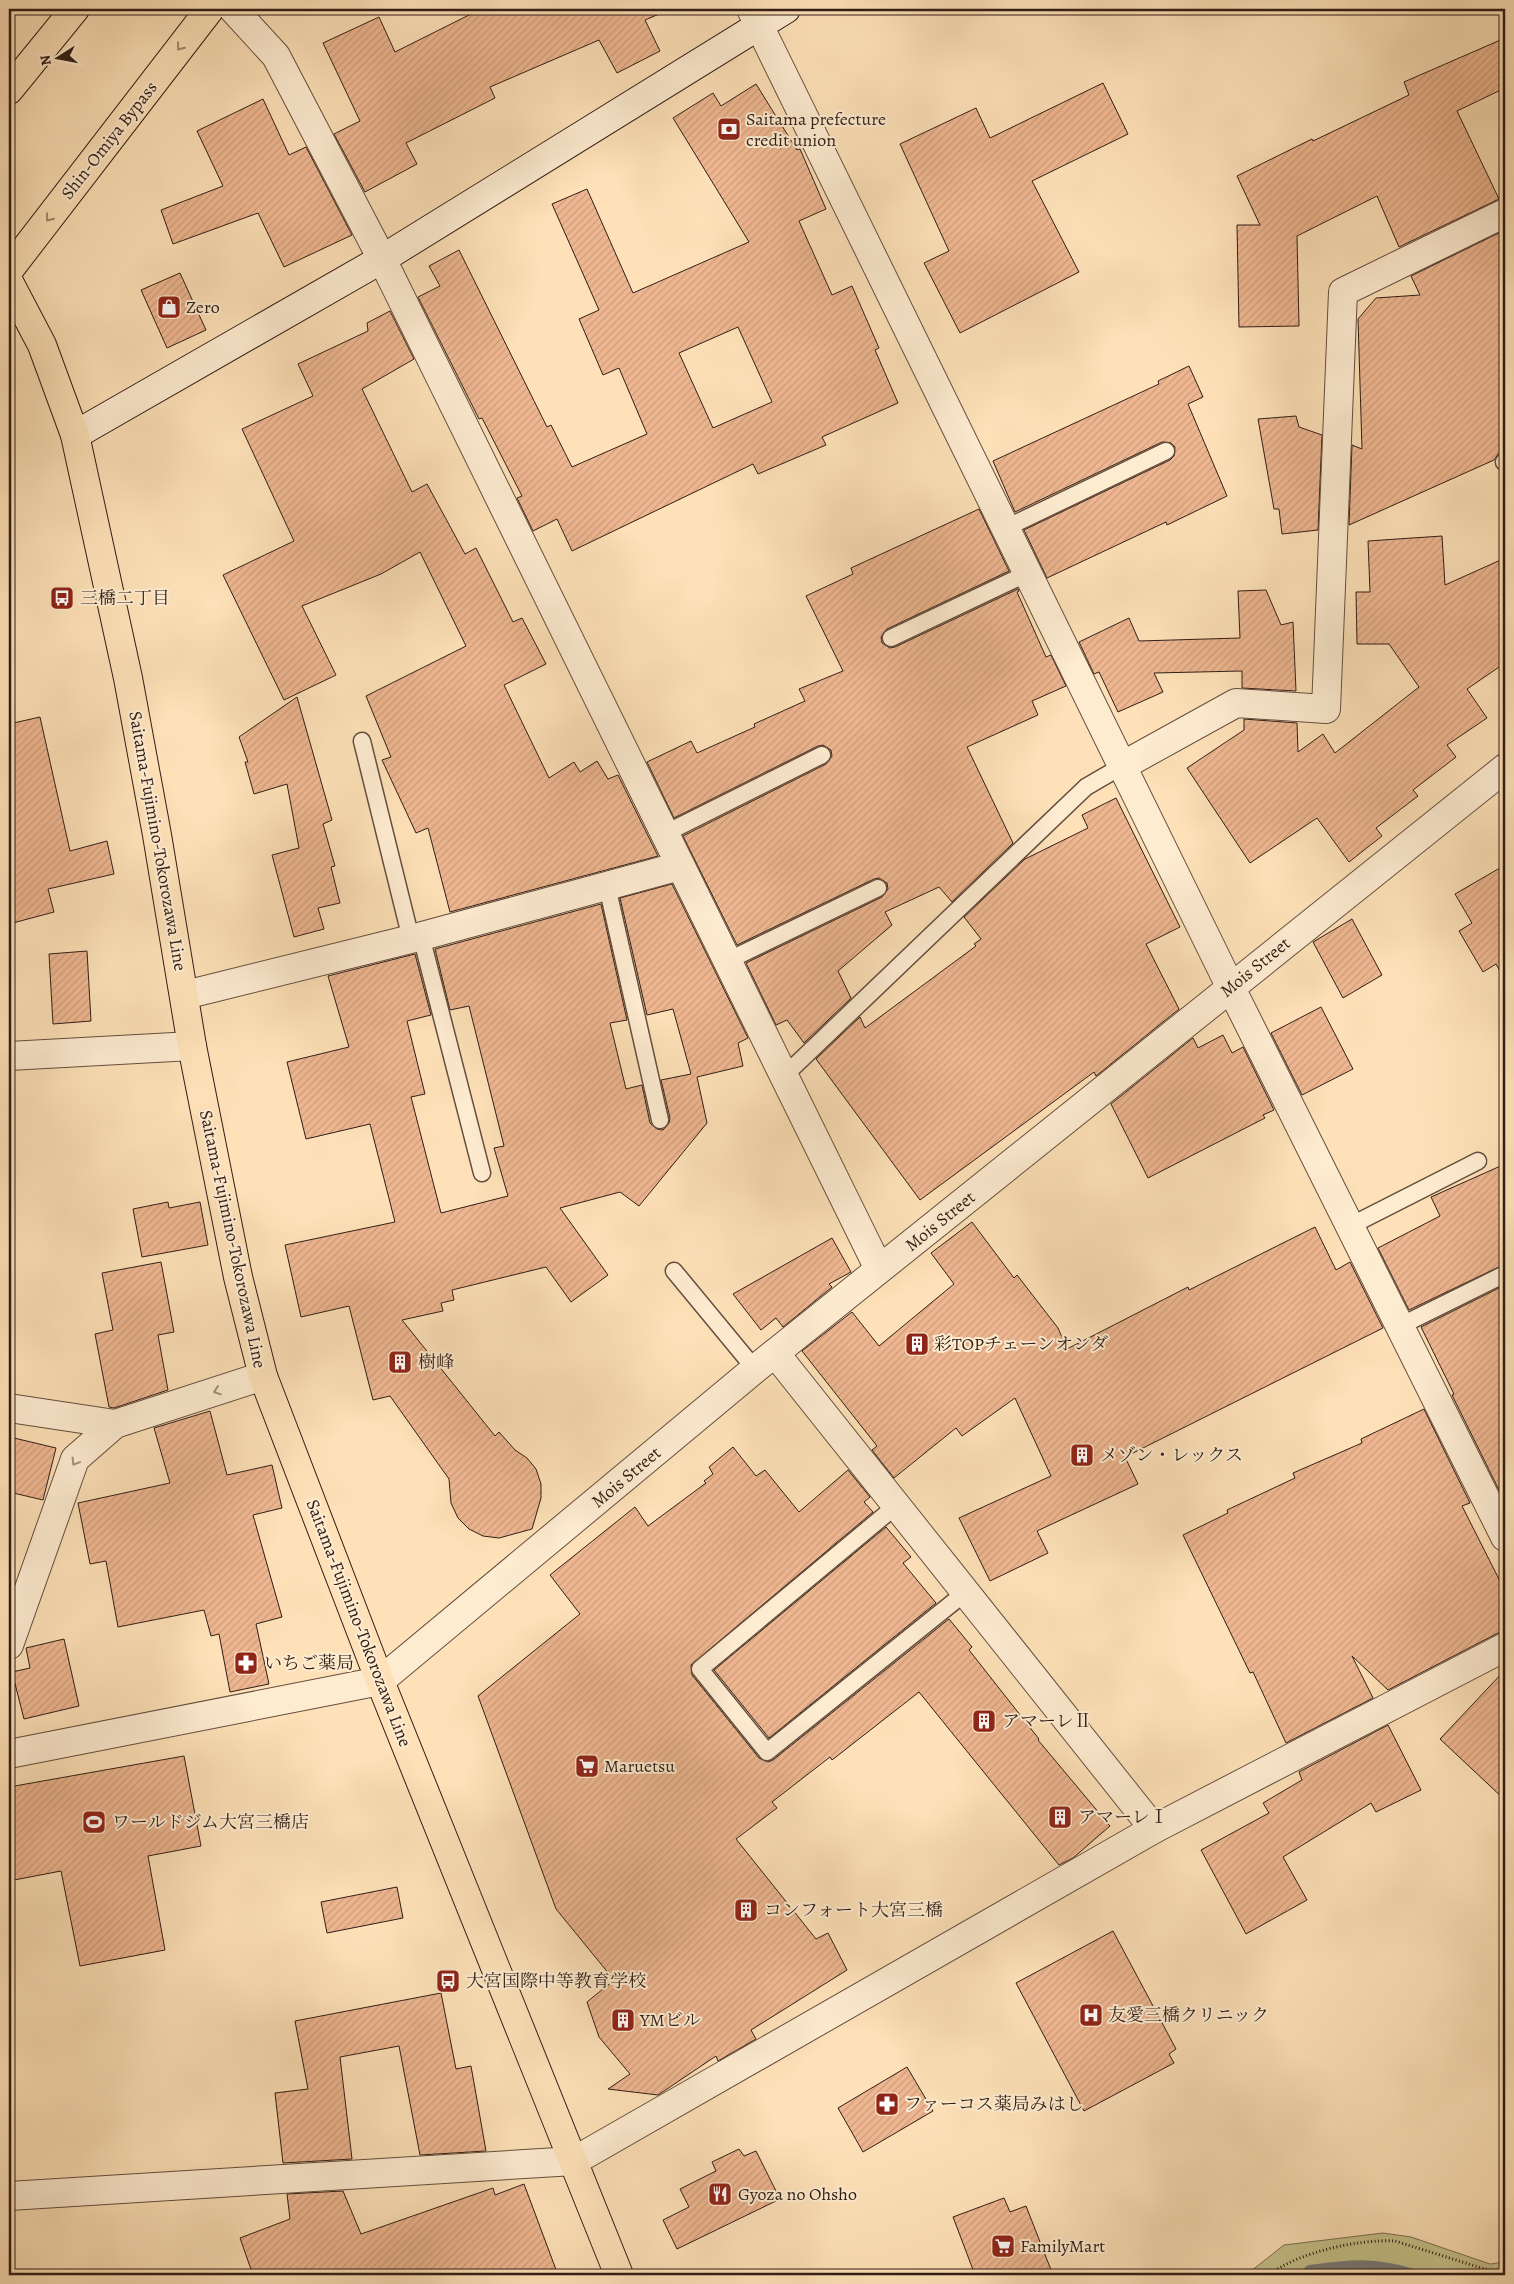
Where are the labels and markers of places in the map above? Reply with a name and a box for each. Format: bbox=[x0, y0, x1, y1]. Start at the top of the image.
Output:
place label: Saitama prefecture credit union bbox=[746, 107, 886, 152]
bank icon: Saitama prefecture credit union bbox=[716, 116, 742, 142]
shop icon: Zero bbox=[156, 294, 182, 320]
place label: Zero bbox=[186, 295, 220, 319]
bus stop icon: 三橋二丁目 bbox=[49, 585, 75, 611]
place label: 三橋二丁目 bbox=[80, 586, 170, 610]
building icon: 彩TOPチェーンオンダ bbox=[904, 1331, 930, 1357]
place label: 彩TOPチェーンオンダ bbox=[934, 1332, 1108, 1356]
building icon: 樹峰 bbox=[387, 1349, 413, 1375]
place label: 樹峰 bbox=[418, 1350, 454, 1374]
building icon: メゾン・レックス bbox=[1069, 1442, 1095, 1468]
place label: メゾン・レックス bbox=[1100, 1443, 1243, 1467]
pharmacy icon: いちご薬局 bbox=[233, 1650, 259, 1676]
place label: いちご薬局 bbox=[264, 1651, 354, 1675]
building icon: アマーレⅡ bbox=[971, 1708, 997, 1734]
place label: アマーレⅡ bbox=[1002, 1709, 1092, 1733]
supermarket icon: Maruetsu bbox=[574, 1753, 600, 1779]
place label: Maruetsu bbox=[604, 1754, 675, 1778]
building icon: アマーレⅠ bbox=[1047, 1804, 1073, 1830]
place label: アマーレⅠ bbox=[1078, 1805, 1168, 1829]
sports icon: ワールドジム大宮三橋店 bbox=[81, 1809, 107, 1835]
place label: ワールドジム大宮三橋店 bbox=[112, 1810, 309, 1834]
building icon: コンフォート大宮三橋 bbox=[733, 1897, 759, 1923]
place label: コンフォート大宮三橋 bbox=[764, 1898, 943, 1922]
bus stop icon: 大宮国際中等教育学校 bbox=[435, 1968, 461, 1994]
place label: 大宮国際中等教育学校 bbox=[466, 1969, 646, 1993]
hospital icon: 友愛三橋クリニック bbox=[1078, 2002, 1104, 2028]
place label: 友愛三橋クリニック bbox=[1108, 2003, 1269, 2027]
building icon: YMビル bbox=[610, 2007, 636, 2033]
place label: YMビル bbox=[639, 2008, 701, 2032]
pharmacy icon: ファーコス薬局みはし bbox=[874, 2091, 900, 2117]
place label: ファーコス薬局みはし bbox=[904, 2092, 1084, 2116]
restaurant icon: Gyoza no Ohsho bbox=[707, 2181, 733, 2207]
place label: Gyoza no Ohsho bbox=[738, 2182, 857, 2206]
supermarket icon: FamilyMart bbox=[990, 2233, 1016, 2259]
place label: FamilyMart bbox=[1020, 2234, 1105, 2258]

